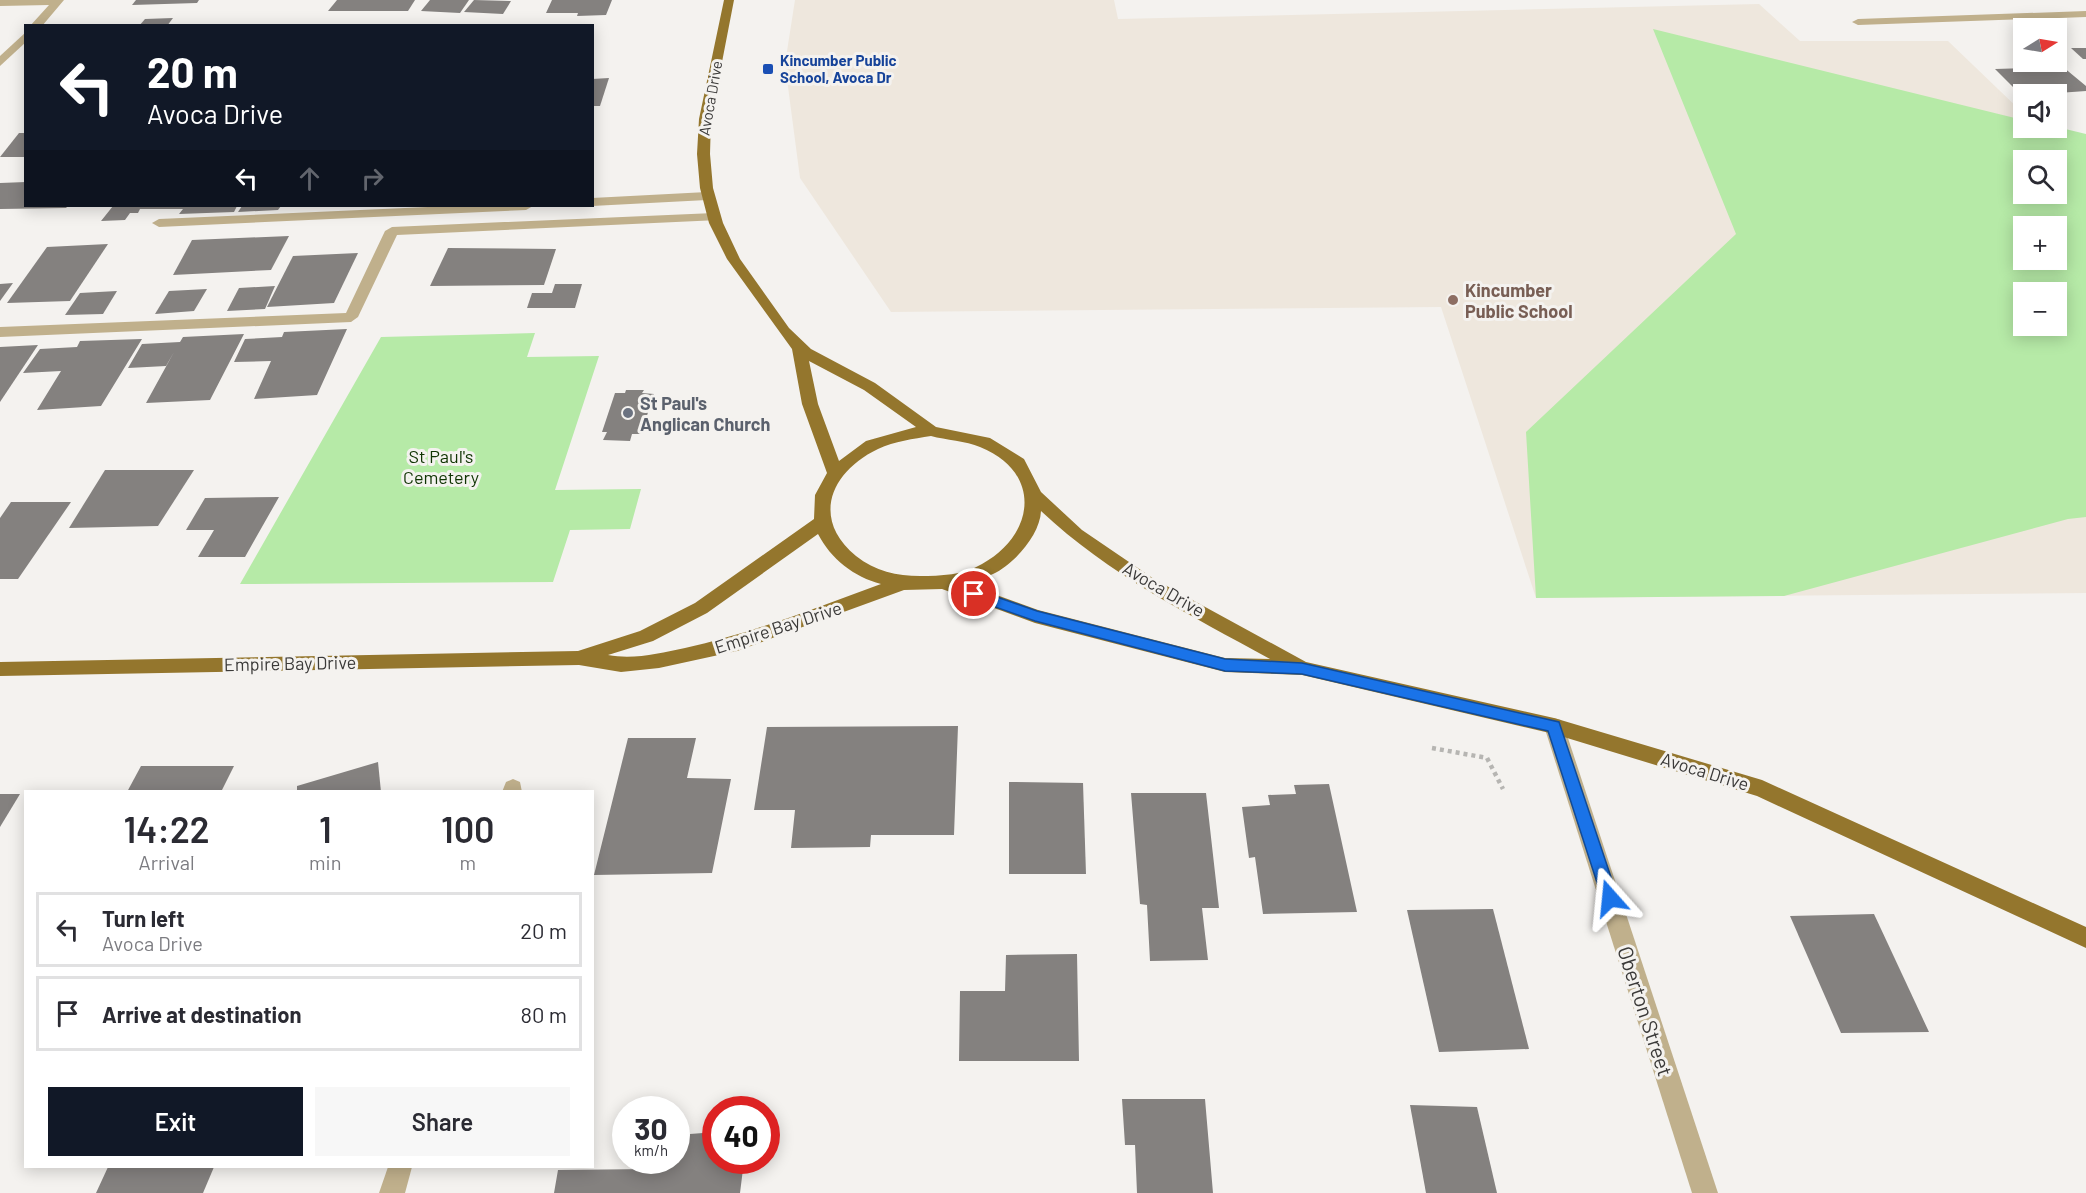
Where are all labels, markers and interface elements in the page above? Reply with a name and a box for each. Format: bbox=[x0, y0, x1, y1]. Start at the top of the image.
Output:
north arrow bbox=[2013, 18, 2067, 72]
map controls bbox=[2013, 18, 2067, 336]
text: 20 m bbox=[147, 46, 238, 96]
icon: left bbox=[48, 48, 126, 126]
place label: Kincumber Public School, Avoca Dr bbox=[780, 51, 897, 86]
street label: Avoca Drive bbox=[695, 59, 725, 137]
marker: Kincumber Public School, Avoca Dr bbox=[761, 62, 775, 76]
button: sound bbox=[2013, 84, 2067, 138]
text: Avoca Drive bbox=[147, 97, 283, 129]
button: search bbox=[2013, 150, 2067, 204]
icon: left bbox=[230, 162, 263, 195]
icon: ahead bbox=[293, 162, 326, 195]
icon: right bbox=[356, 162, 389, 195]
button: + bbox=[2013, 216, 2067, 270]
place label: Kincumber Public School bbox=[1465, 279, 1573, 322]
button: − bbox=[2013, 282, 2067, 336]
marker: Kincumber Public School bbox=[1446, 293, 1460, 307]
place label: St Paul's Anglican Church bbox=[640, 392, 770, 435]
marker: St Paul's Anglican Church bbox=[621, 406, 635, 420]
park label: St Paul's Cemetery bbox=[403, 445, 479, 488]
street label: Avoca Drive bbox=[1119, 557, 1209, 621]
pin bbox=[948, 568, 999, 619]
icon: arrive bbox=[957, 577, 990, 610]
street label: Empire Bay Drive bbox=[712, 596, 844, 658]
street label: Empire Bay Drive bbox=[224, 651, 356, 675]
street label: Avoca Drive bbox=[1658, 747, 1752, 795]
text: 14:22 bbox=[123, 807, 210, 850]
text: 1 bbox=[319, 807, 332, 850]
text: 100 bbox=[441, 807, 495, 850]
text: Arrival bbox=[139, 850, 194, 874]
text: min bbox=[309, 850, 342, 874]
text: m bbox=[459, 850, 476, 874]
position arrow bbox=[1578, 866, 1642, 930]
text: Turn left bbox=[102, 905, 185, 931]
icon: left bbox=[51, 913, 84, 946]
text: 20 m bbox=[520, 917, 567, 943]
text: Avoca Drive bbox=[102, 931, 203, 955]
street label: Oberton Street bbox=[1613, 943, 1679, 1079]
icon: arrive bbox=[51, 997, 84, 1030]
text: Arrive at destination bbox=[102, 1001, 301, 1027]
text: 80 m bbox=[521, 1001, 567, 1027]
button: Exit bbox=[48, 1087, 303, 1156]
button: Share bbox=[315, 1087, 570, 1156]
speed limit sign: 40 bbox=[702, 1096, 780, 1174]
text: 30 bbox=[634, 1110, 668, 1146]
text: km/h bbox=[634, 1141, 668, 1159]

